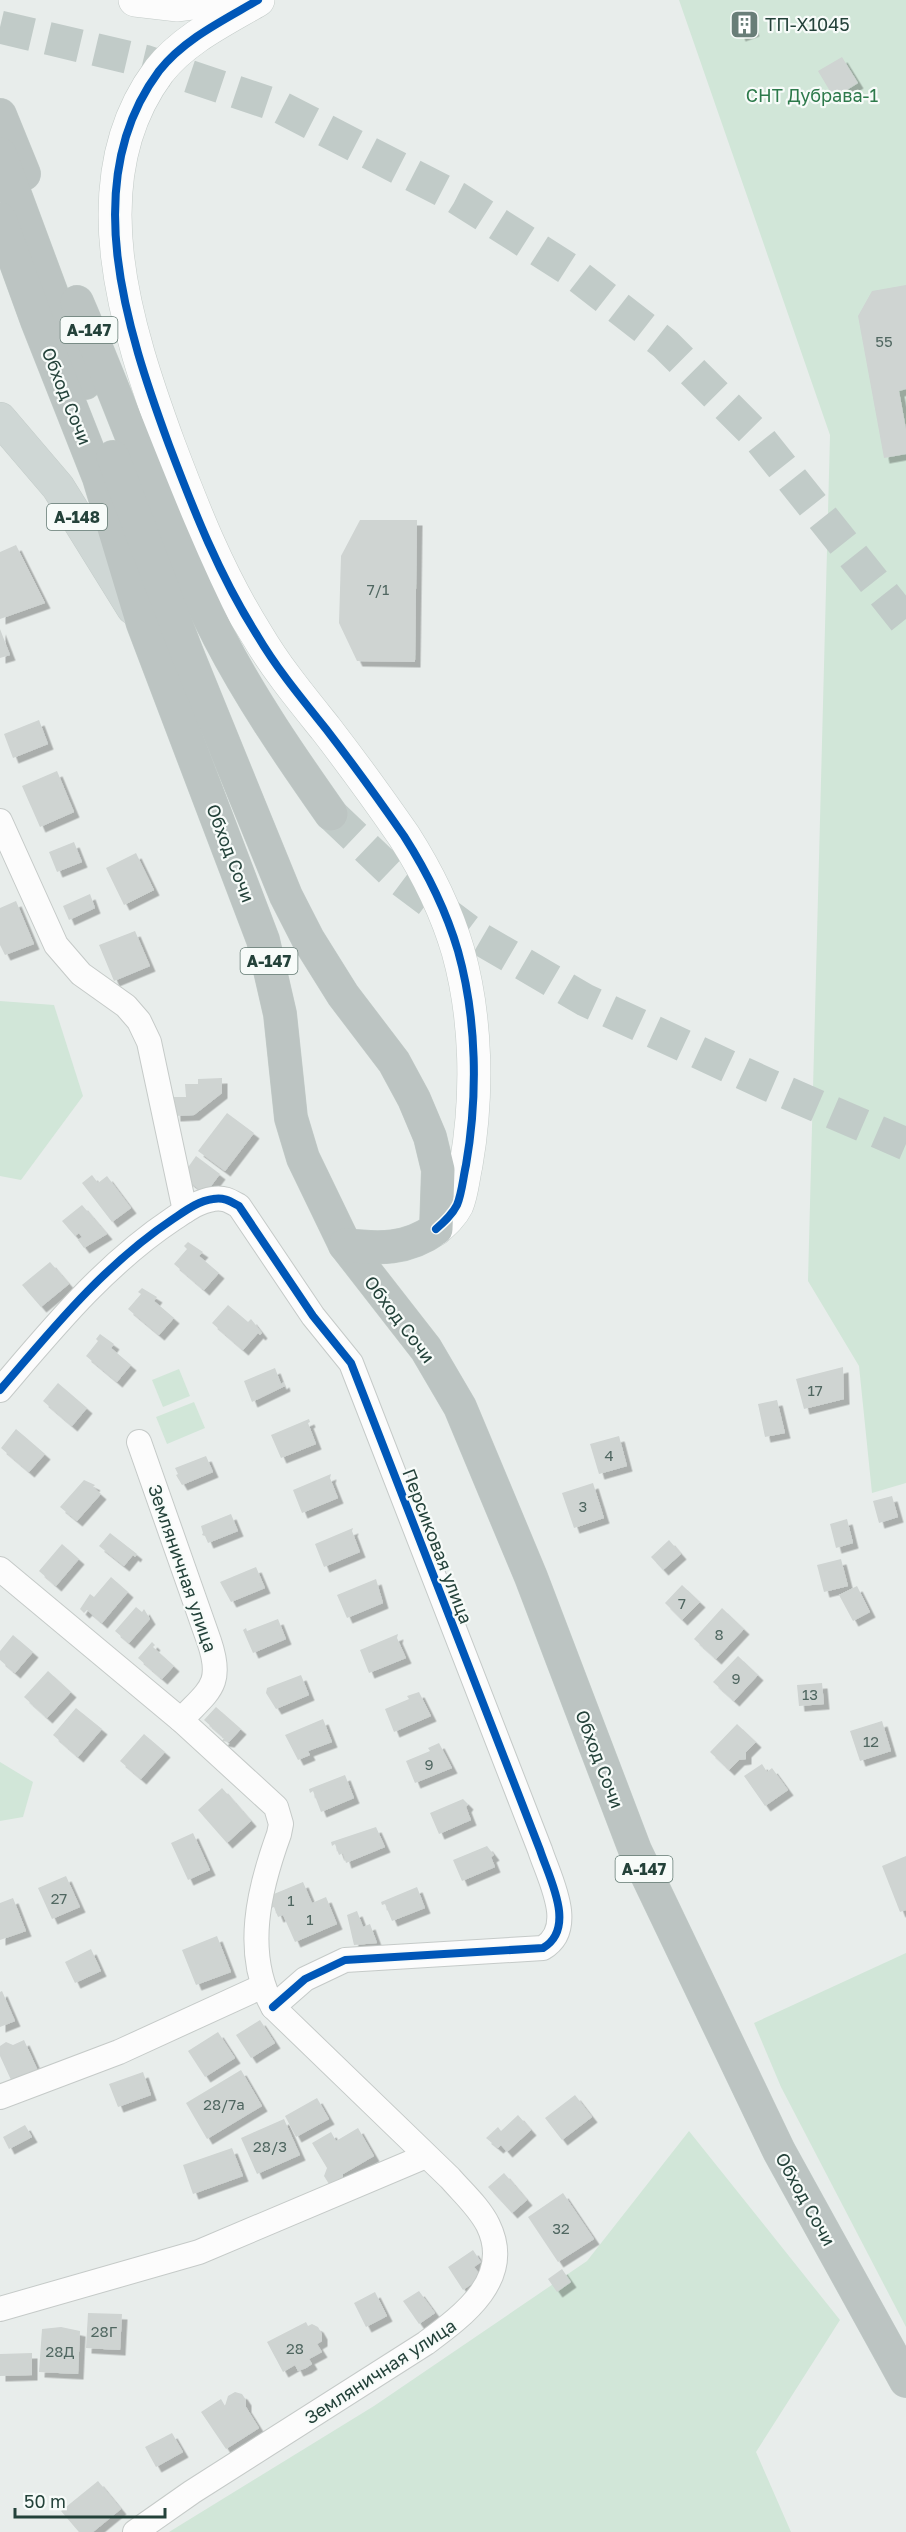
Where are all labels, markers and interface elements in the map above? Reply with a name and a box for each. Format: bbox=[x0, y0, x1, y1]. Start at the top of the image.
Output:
building icon: ТП-Х1045 bbox=[728, 8, 760, 40]
place label: ТП-Х1045 bbox=[765, 13, 850, 35]
park label: СНТ Дубрава-1 bbox=[746, 84, 878, 106]
road number: А-147 bbox=[60, 317, 118, 343]
house number: 55 bbox=[875, 332, 893, 350]
street label: Обход Сочи bbox=[37, 344, 97, 448]
road number: А-148 bbox=[47, 504, 107, 530]
house number: 7/1 bbox=[367, 580, 389, 598]
street label: Обход Сочи bbox=[202, 801, 260, 905]
road number: А-147 bbox=[240, 948, 298, 974]
street label: Обход Сочи bbox=[360, 1271, 440, 1367]
house number: 17 bbox=[807, 1381, 823, 1399]
house number: 4 bbox=[604, 1446, 614, 1464]
street label: Персиковая улица bbox=[398, 1465, 478, 1627]
street label: Земляничная улица bbox=[144, 1481, 222, 1655]
house number: 3 bbox=[579, 1497, 587, 1515]
house number: 7 bbox=[678, 1594, 686, 1612]
house number: 8 bbox=[714, 1625, 724, 1643]
house number: 9 bbox=[731, 1669, 741, 1687]
house number: 13 bbox=[802, 1685, 818, 1703]
street label: Обход Сочи bbox=[571, 1707, 629, 1811]
house number: 12 bbox=[863, 1732, 879, 1750]
house number: 9 bbox=[424, 1755, 434, 1773]
road number: А-147 bbox=[616, 1856, 672, 1882]
house number: 27 bbox=[51, 1889, 67, 1907]
house number: 1 bbox=[287, 1891, 295, 1909]
house number: 1 bbox=[306, 1910, 314, 1928]
house number: 28/7а bbox=[203, 2095, 245, 2113]
house number: 28/3 bbox=[253, 2137, 287, 2155]
street label: Обход Сочи bbox=[771, 2149, 841, 2249]
house number: 32 bbox=[552, 2219, 570, 2237]
street label: Земляничная улица bbox=[300, 2314, 460, 2428]
house number: 28Г bbox=[91, 2322, 118, 2340]
house number: 28 bbox=[286, 2339, 304, 2357]
house number: 28Д bbox=[46, 2342, 74, 2360]
scale bar bbox=[15, 2481, 165, 2519]
text: 50 m bbox=[24, 2490, 66, 2512]

